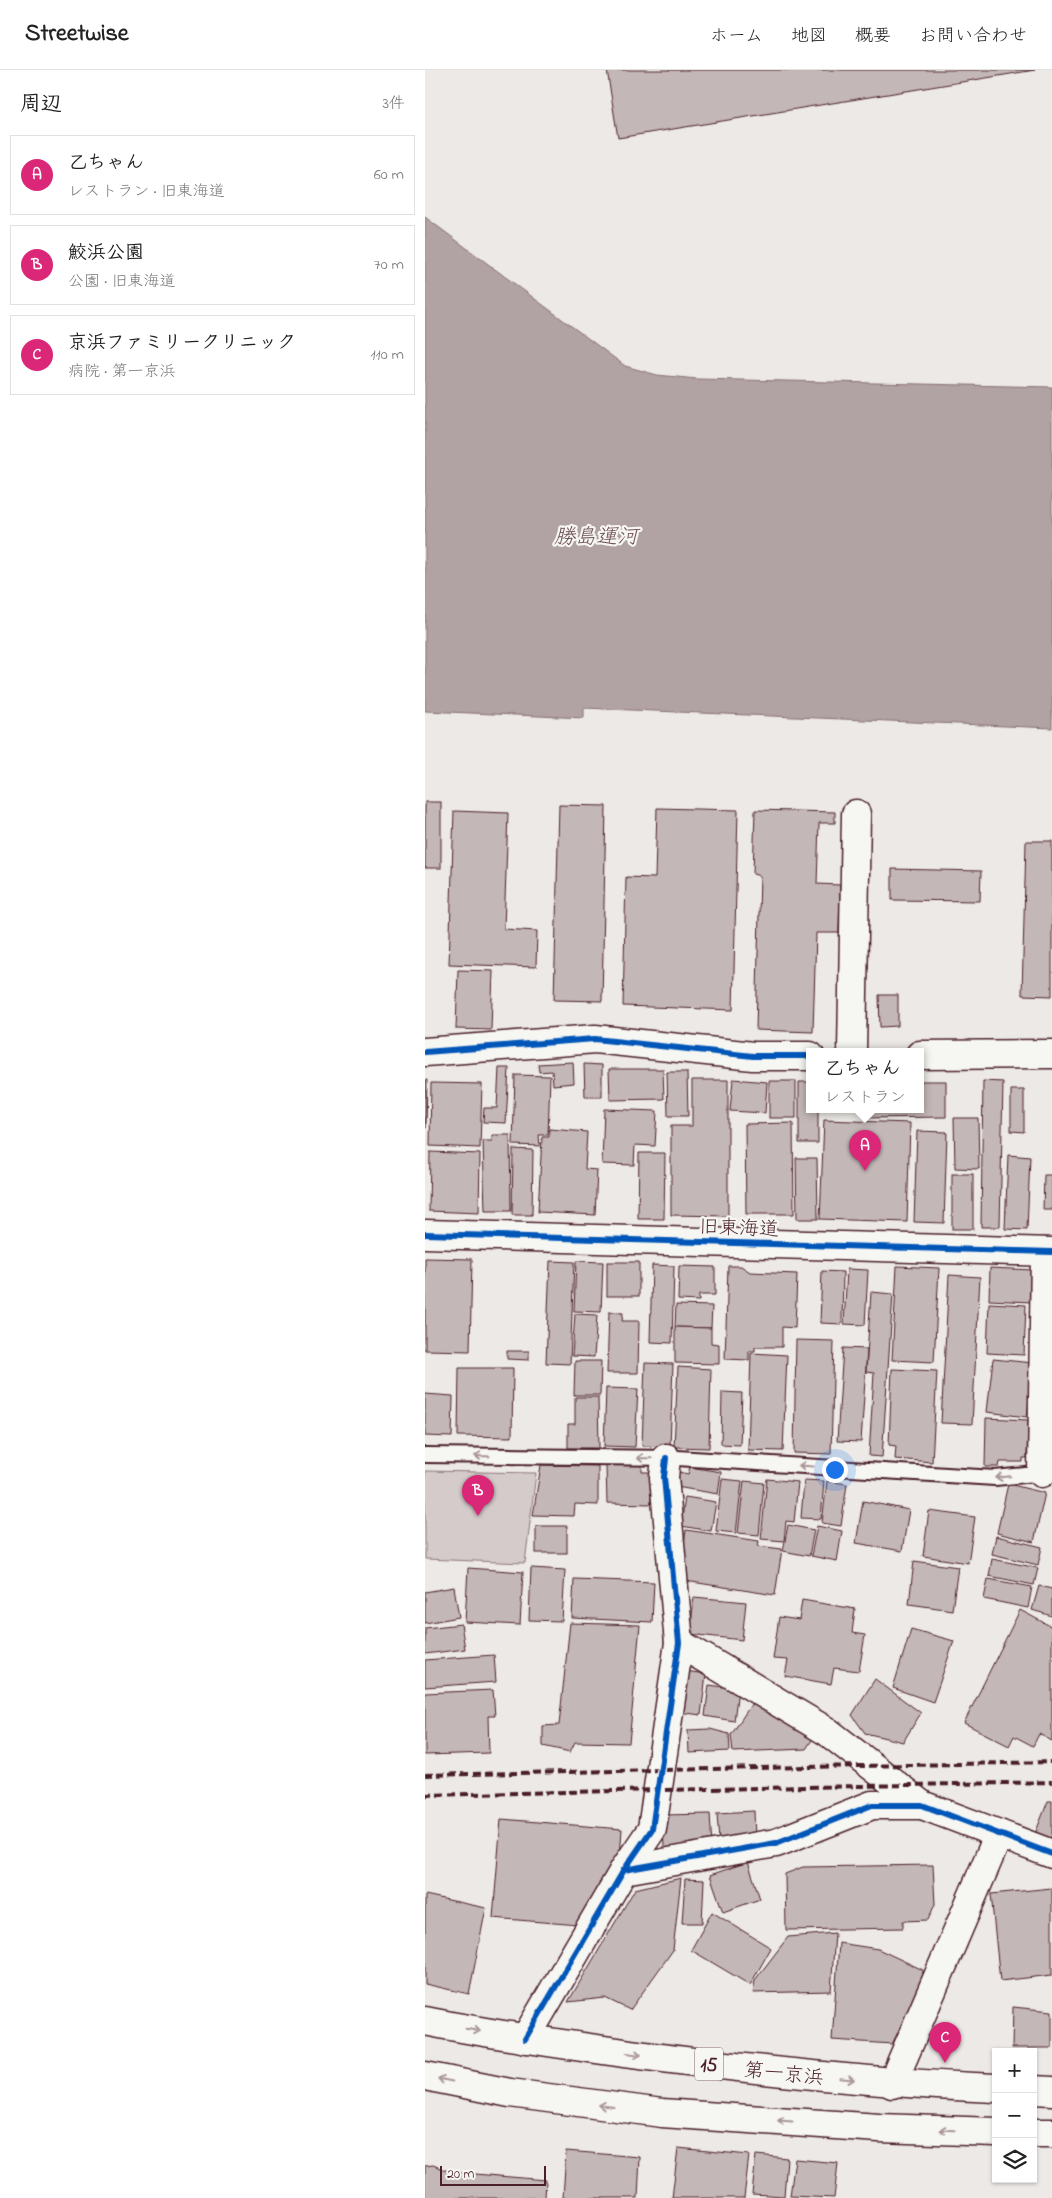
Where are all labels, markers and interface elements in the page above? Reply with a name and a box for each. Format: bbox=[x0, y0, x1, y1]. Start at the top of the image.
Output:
text: Streetwise bbox=[25, 17, 129, 52]
text: ホーム bbox=[710, 24, 763, 50]
text: 地図 bbox=[791, 24, 827, 50]
text: 概要 bbox=[855, 24, 891, 50]
text: お問い合わせ bbox=[919, 24, 1027, 50]
text: 周辺 bbox=[20, 90, 62, 120]
text: 3件 bbox=[382, 92, 405, 116]
text: 乙ちゃん bbox=[68, 150, 144, 177]
text: A bbox=[32, 163, 42, 187]
text: 60 m bbox=[374, 163, 404, 187]
text: レストラン · 旧東海道 bbox=[68, 180, 225, 204]
text: 鮫浜公園 bbox=[68, 240, 144, 267]
text: B bbox=[32, 253, 42, 277]
text: 70 m bbox=[374, 253, 404, 277]
text: 公園 · 旧東海道 bbox=[68, 270, 175, 294]
text: 京浜ファミリークリニック bbox=[68, 330, 296, 357]
text: C bbox=[33, 343, 41, 367]
text: 110 m bbox=[370, 343, 404, 367]
text: 病院 · 第一京浜 bbox=[68, 360, 175, 384]
water label: 勝島運河 bbox=[554, 523, 641, 553]
popup bbox=[806, 1048, 924, 1113]
text: 乙ちゃん bbox=[824, 1056, 900, 1083]
text: レストラン bbox=[824, 1086, 906, 1110]
pin: A bbox=[849, 1130, 881, 1171]
street label: 旧東海道 bbox=[698, 1214, 779, 1245]
one-way arrow bbox=[474, 1451, 490, 1461]
one-way arrow bbox=[636, 1453, 652, 1463]
your location bbox=[822, 1457, 848, 1483]
one-way arrow bbox=[799, 1461, 815, 1470]
one-way arrow bbox=[996, 1472, 1012, 1482]
pin: B bbox=[462, 1475, 494, 1516]
pin: C bbox=[929, 2022, 961, 2063]
one-way arrow bbox=[465, 2025, 481, 2035]
road number: 15 bbox=[695, 2048, 723, 2080]
map controls bbox=[992, 2048, 1037, 2183]
button: + bbox=[992, 2048, 1037, 2093]
one-way arrow bbox=[625, 2049, 641, 2059]
street label: 第一京浜 bbox=[742, 2057, 825, 2094]
one-way arrow bbox=[438, 2075, 454, 2085]
one-way arrow bbox=[839, 2075, 855, 2084]
button: − bbox=[992, 2093, 1037, 2138]
one-way arrow bbox=[598, 2101, 614, 2111]
one-way arrow bbox=[777, 2117, 793, 2126]
one-way arrow bbox=[939, 2125, 956, 2135]
button: layers bbox=[992, 2138, 1037, 2183]
scale bar bbox=[440, 2163, 546, 2186]
text: 20 m bbox=[447, 2164, 474, 2185]

